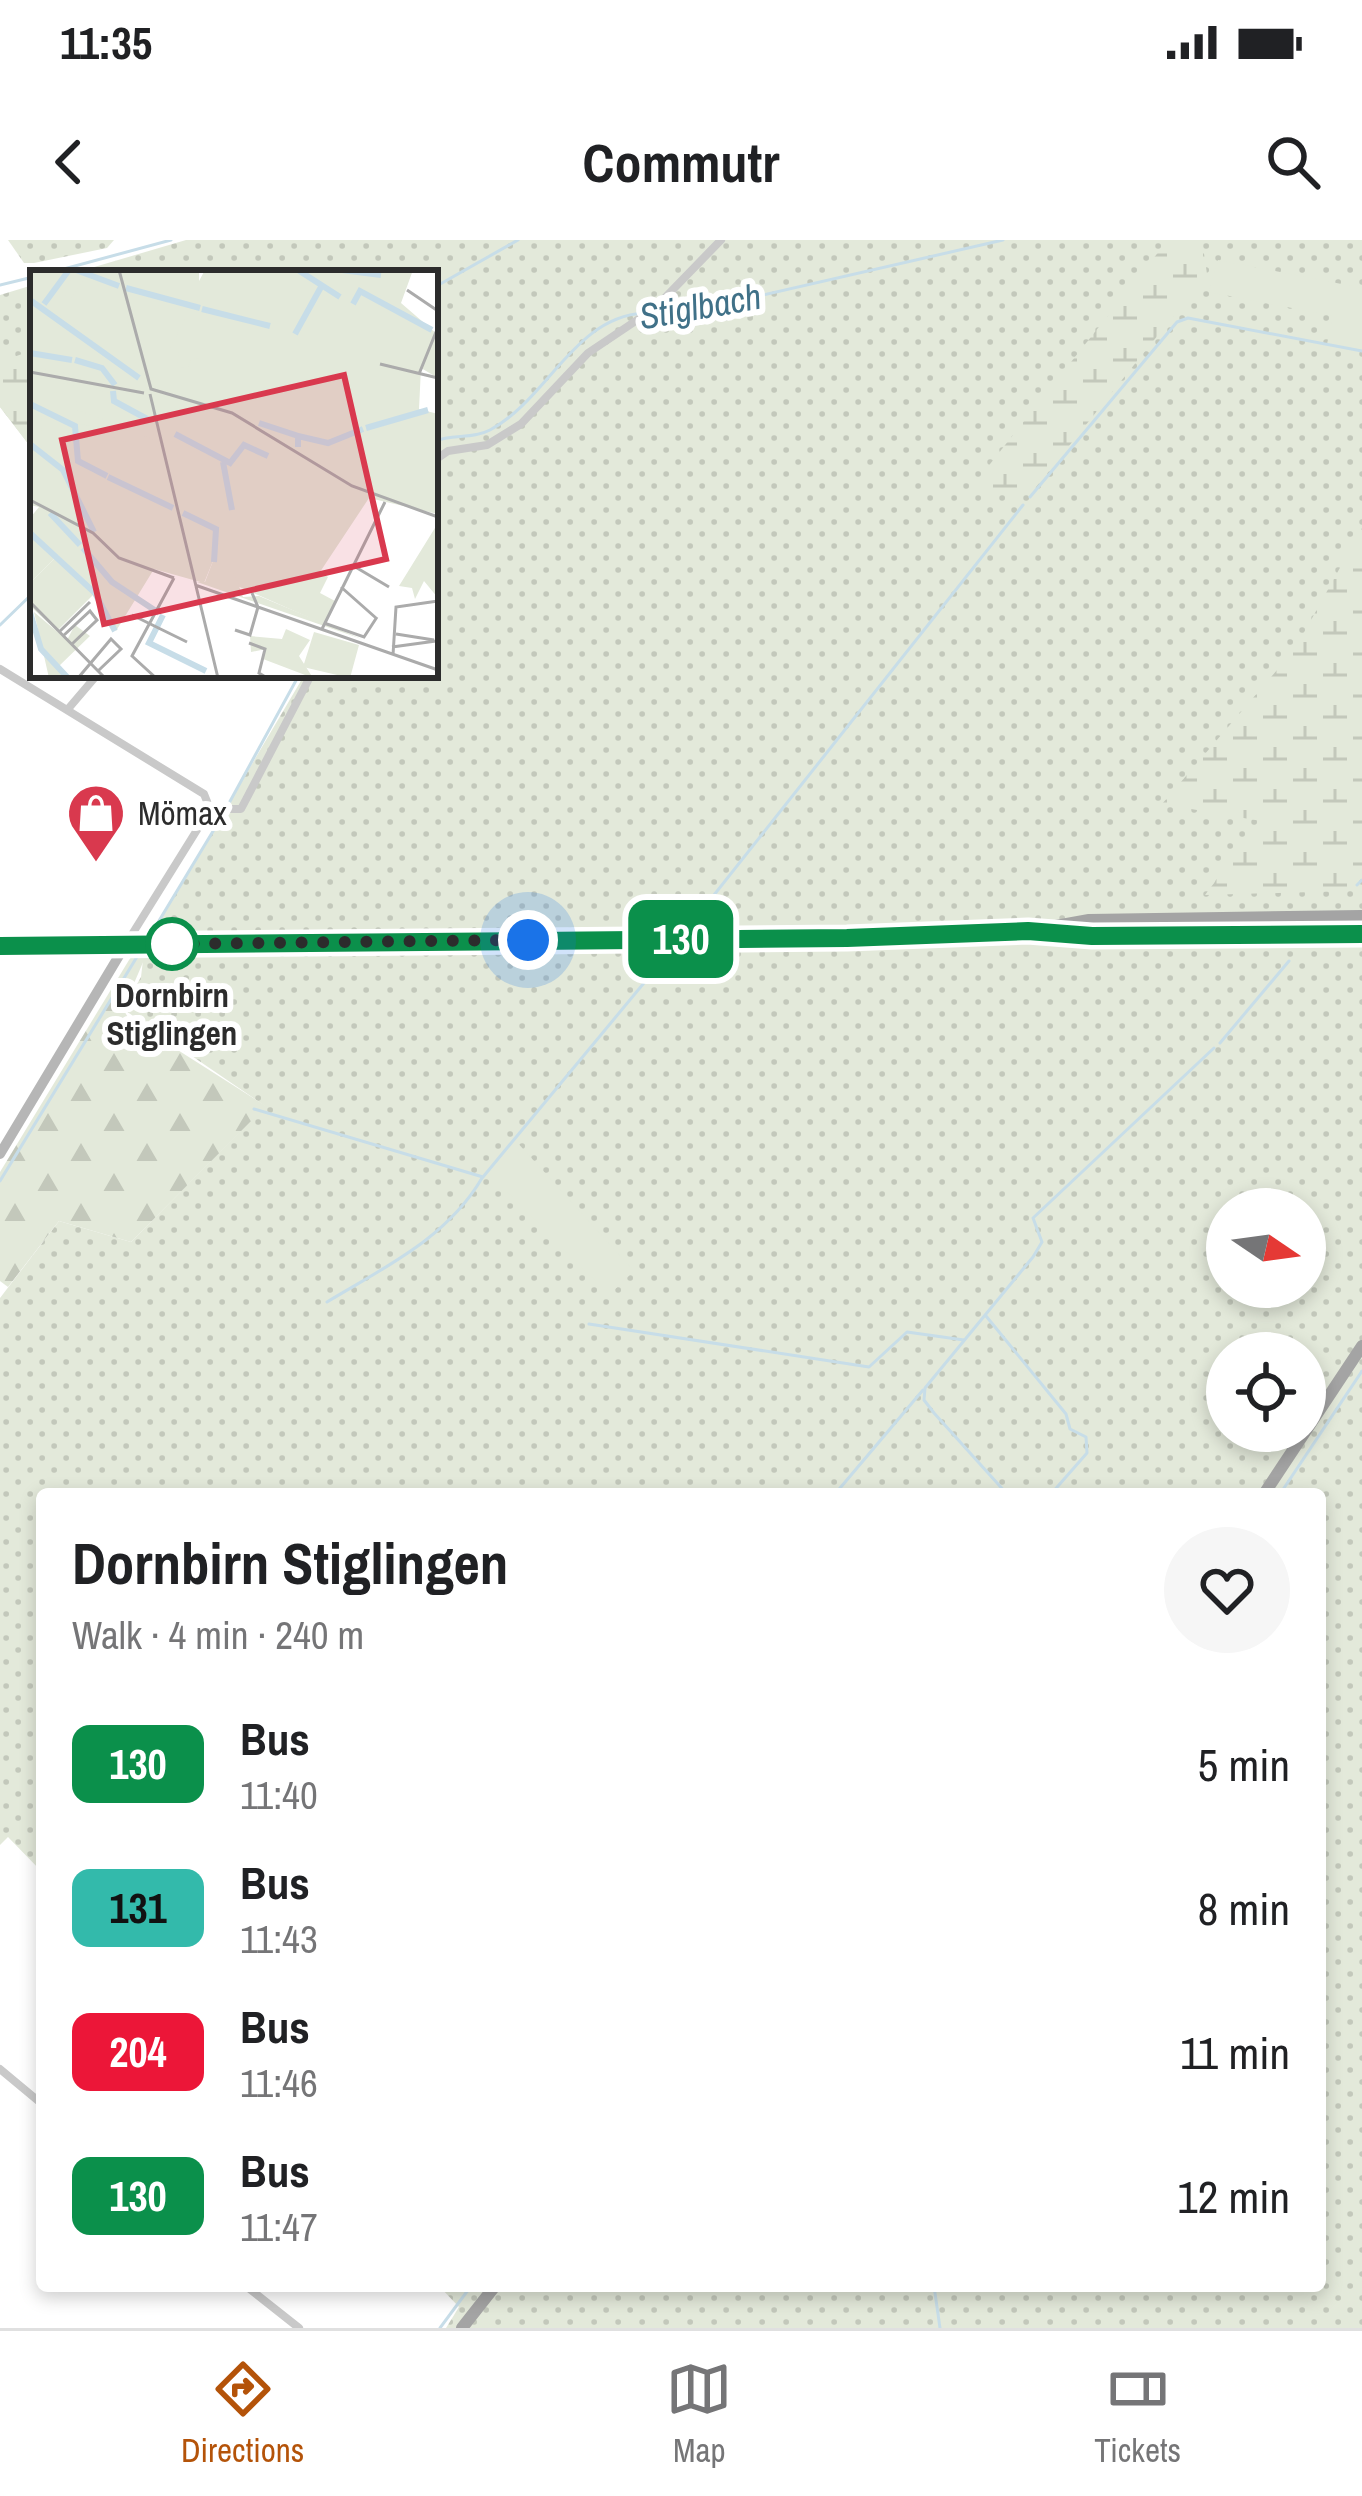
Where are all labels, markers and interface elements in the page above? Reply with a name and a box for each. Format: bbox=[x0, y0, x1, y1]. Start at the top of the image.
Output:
text: 11:35 bbox=[60, 12, 152, 73]
text: Commutr bbox=[583, 126, 779, 199]
icon: back bbox=[36, 129, 102, 195]
icon: search bbox=[1260, 129, 1326, 195]
inset map bbox=[30, 270, 438, 678]
water label: Stiglbach bbox=[635, 272, 765, 340]
shop icon: Mömax bbox=[65, 782, 127, 864]
place label: Mömax bbox=[138, 791, 227, 835]
line badge: 130 bbox=[612, 900, 750, 978]
your location bbox=[498, 910, 558, 970]
text: 130 bbox=[652, 911, 710, 967]
marker: Dornbirn Stiglingen bbox=[147, 919, 197, 969]
place label: Dornbirn Stiglingen bbox=[107, 973, 237, 1055]
north arrow bbox=[1206, 1188, 1326, 1308]
map controls bbox=[1206, 1188, 1326, 1452]
button: locate bbox=[1206, 1332, 1326, 1452]
text: Dornbirn Stiglingen bbox=[72, 1525, 508, 1602]
button: heart bbox=[1164, 1527, 1290, 1653]
text: Walk · 4 min · 240 m bbox=[72, 1609, 364, 1661]
text: Bus bbox=[240, 1708, 310, 1769]
text: 5 min bbox=[1198, 1734, 1290, 1795]
text: 130 bbox=[109, 1736, 167, 1792]
text: 11:40 bbox=[240, 1769, 318, 1821]
text: Bus bbox=[240, 1852, 310, 1913]
text: 8 min bbox=[1198, 1878, 1290, 1939]
text: 131 bbox=[109, 1880, 167, 1936]
text: 11:43 bbox=[240, 1913, 318, 1965]
text: Bus bbox=[240, 1996, 310, 2057]
text: 11 min bbox=[1180, 2022, 1290, 2083]
text: 204 bbox=[109, 2024, 167, 2080]
text: 11:46 bbox=[240, 2057, 318, 2109]
text: Bus bbox=[240, 2140, 310, 2201]
text: 12 min bbox=[1177, 2166, 1290, 2227]
text: 130 bbox=[109, 2168, 167, 2224]
text: 11:47 bbox=[240, 2201, 318, 2253]
tab: Directions bbox=[181, 2356, 304, 2472]
tab: Map bbox=[666, 2356, 732, 2472]
tab: Tickets bbox=[1094, 2356, 1181, 2472]

